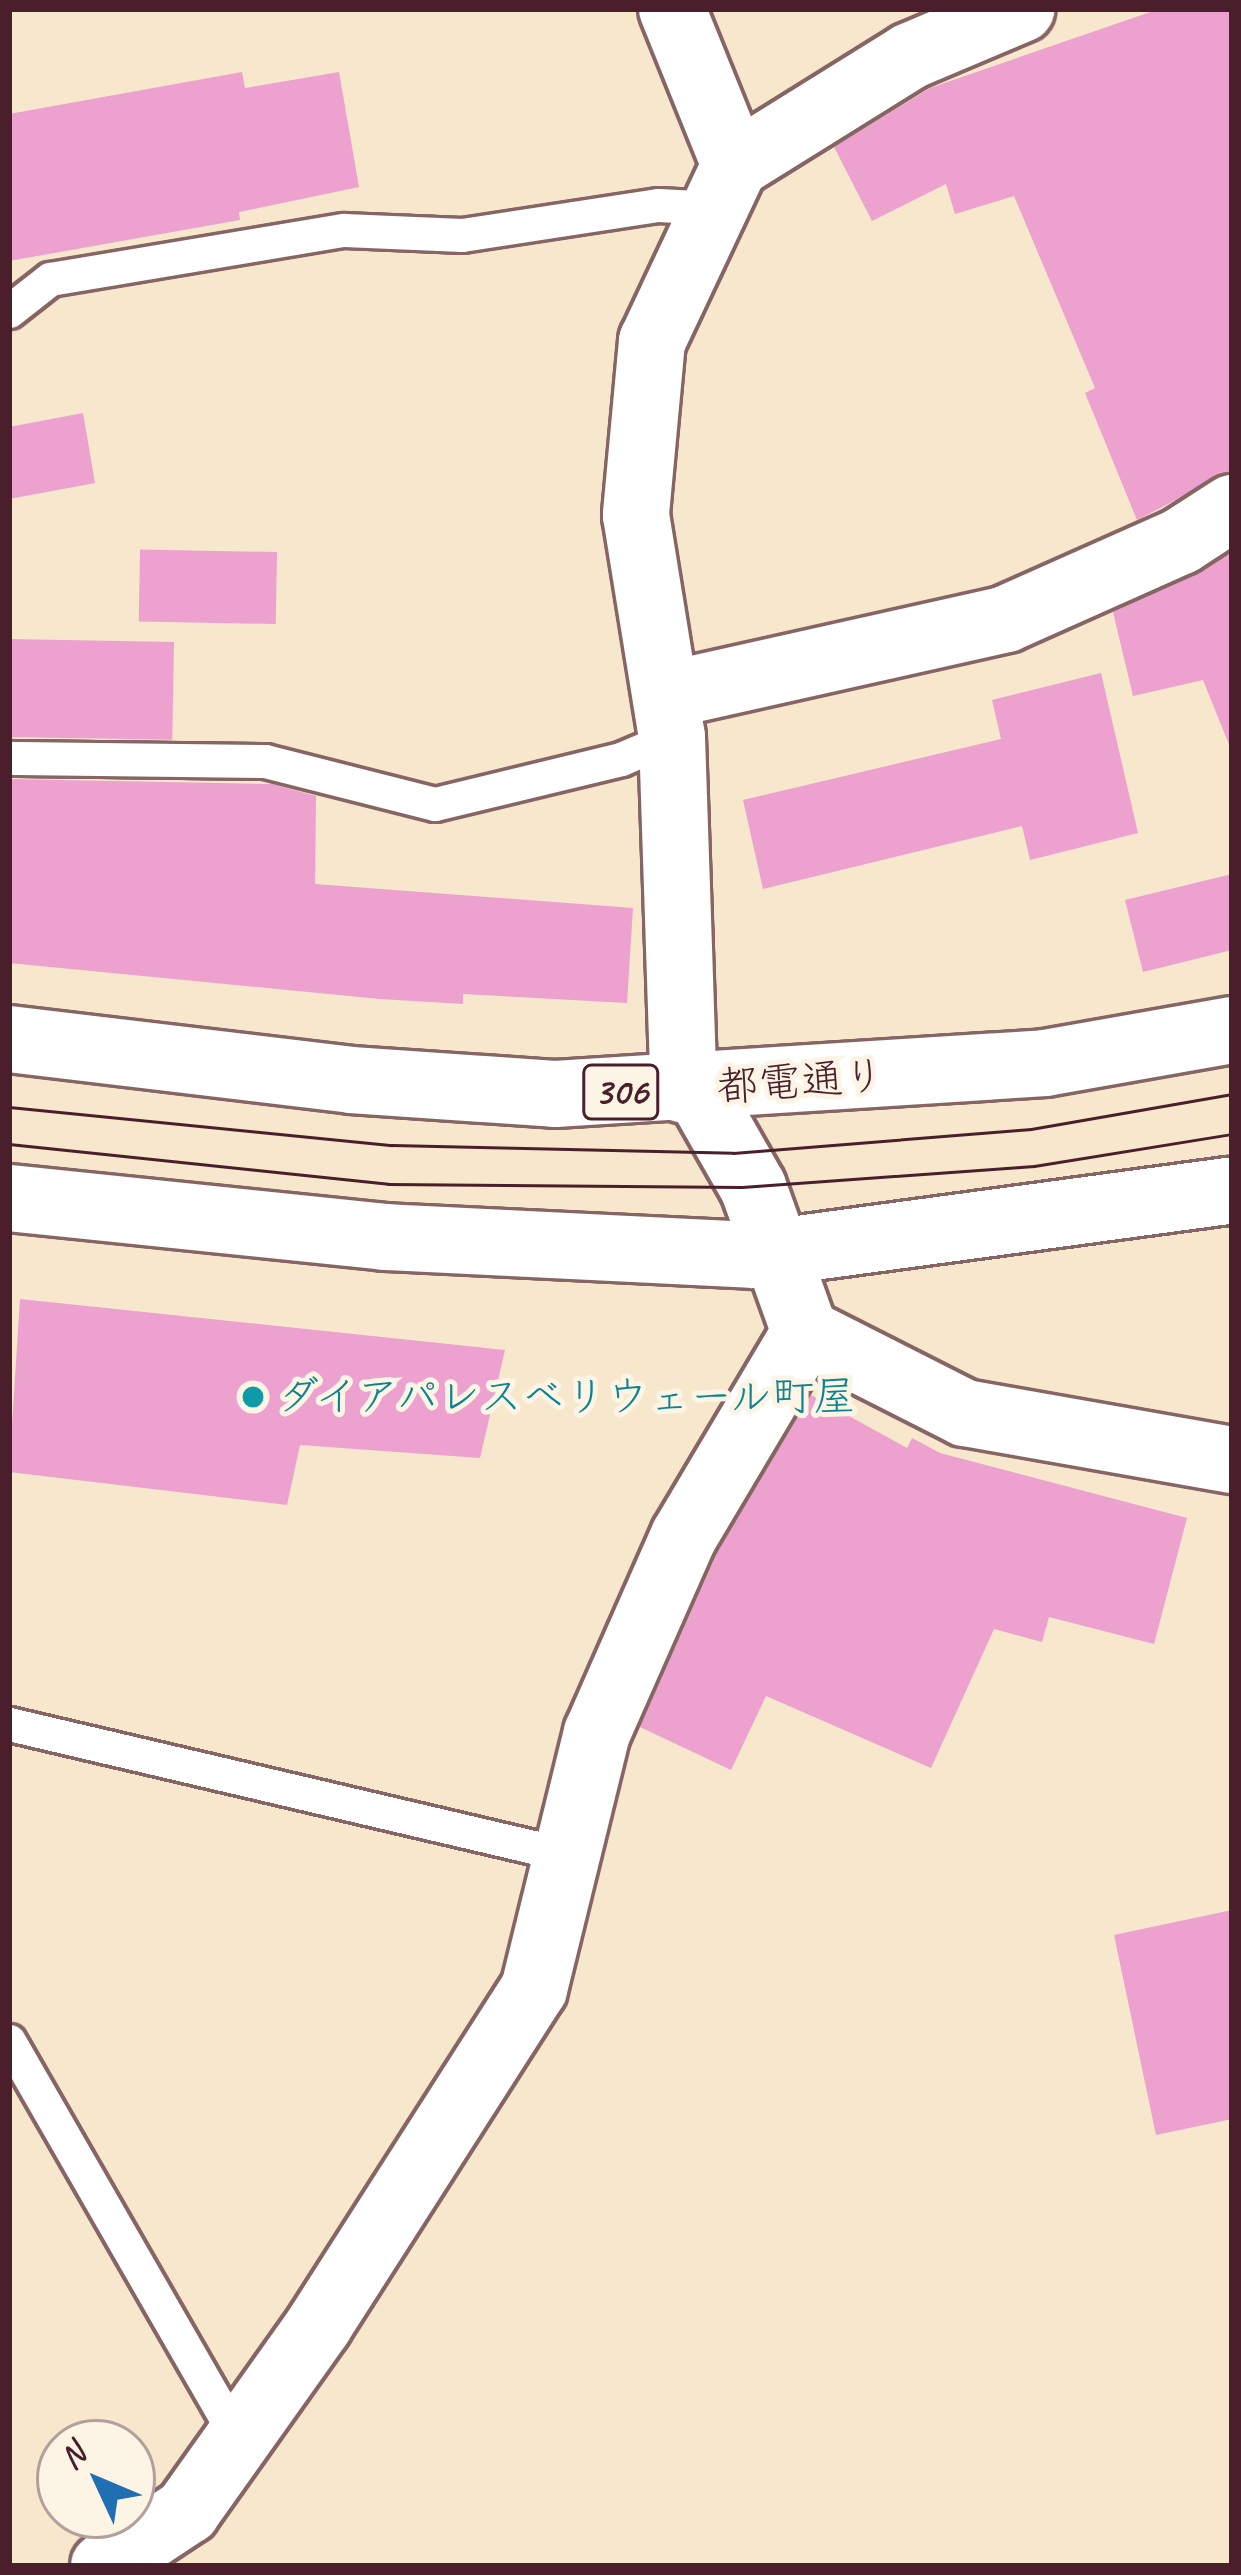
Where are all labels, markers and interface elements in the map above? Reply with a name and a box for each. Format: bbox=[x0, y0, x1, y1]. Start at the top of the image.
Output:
street label: 都電通り bbox=[715, 1051, 887, 1113]
road number: 306 bbox=[582, 1059, 660, 1125]
place label: ダイアパレスベリウェール町屋 bbox=[277, 1372, 865, 1422]
marker: ダイアパレスベリウェール町屋 bbox=[240, 1384, 266, 1410]
north arrow bbox=[36, 2419, 156, 2539]
text: N bbox=[50, 2434, 94, 2478]

